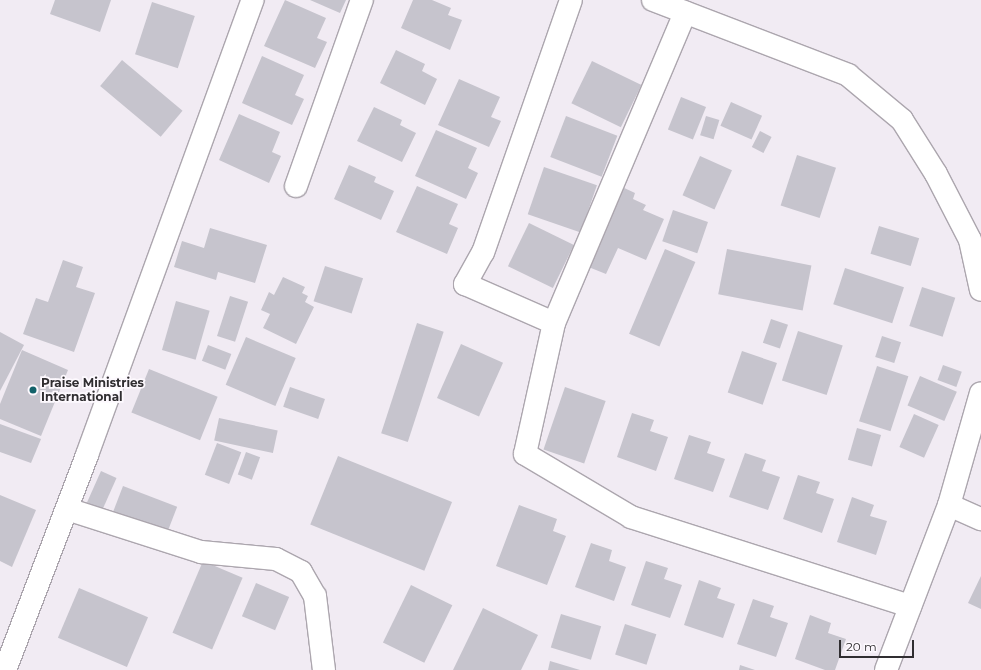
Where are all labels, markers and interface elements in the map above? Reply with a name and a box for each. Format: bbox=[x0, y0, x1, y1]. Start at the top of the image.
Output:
place label: Praise Ministries International bbox=[41, 376, 144, 404]
marker: Praise Ministries International bbox=[28, 385, 38, 395]
scale bar bbox=[841, 632, 916, 658]
text: 20 m bbox=[846, 639, 877, 654]

